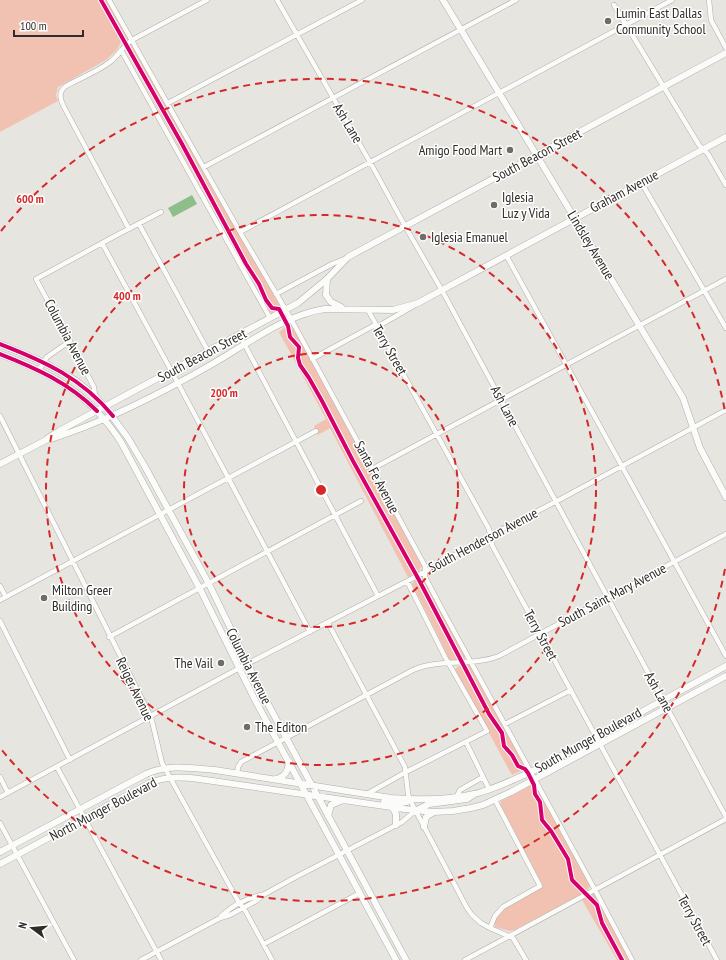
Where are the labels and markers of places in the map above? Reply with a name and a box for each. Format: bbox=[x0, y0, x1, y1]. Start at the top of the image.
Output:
place label: Lumin East Dallas Community School bbox=[616, 4, 706, 38]
marker: Lumin East Dallas Community School bbox=[603, 16, 613, 26]
place label: Amigo Food Mart bbox=[419, 141, 502, 159]
marker: Amigo Food Mart bbox=[505, 145, 515, 155]
place label: Iglesia Luz y Vida bbox=[502, 188, 550, 222]
marker: Iglesia Luz y Vida bbox=[489, 200, 499, 210]
place label: Iglesia Emanuel bbox=[431, 228, 508, 246]
marker: Iglesia Emanuel bbox=[418, 232, 428, 242]
centre of rings bbox=[314, 483, 328, 497]
place label: Milton Greer Building bbox=[52, 581, 112, 615]
marker: Milton Greer Building bbox=[39, 593, 49, 603]
place label: The Vail bbox=[174, 654, 214, 672]
marker: The Vail bbox=[216, 658, 226, 668]
place label: The Editon bbox=[255, 718, 307, 736]
marker: The Editon bbox=[242, 722, 252, 732]

